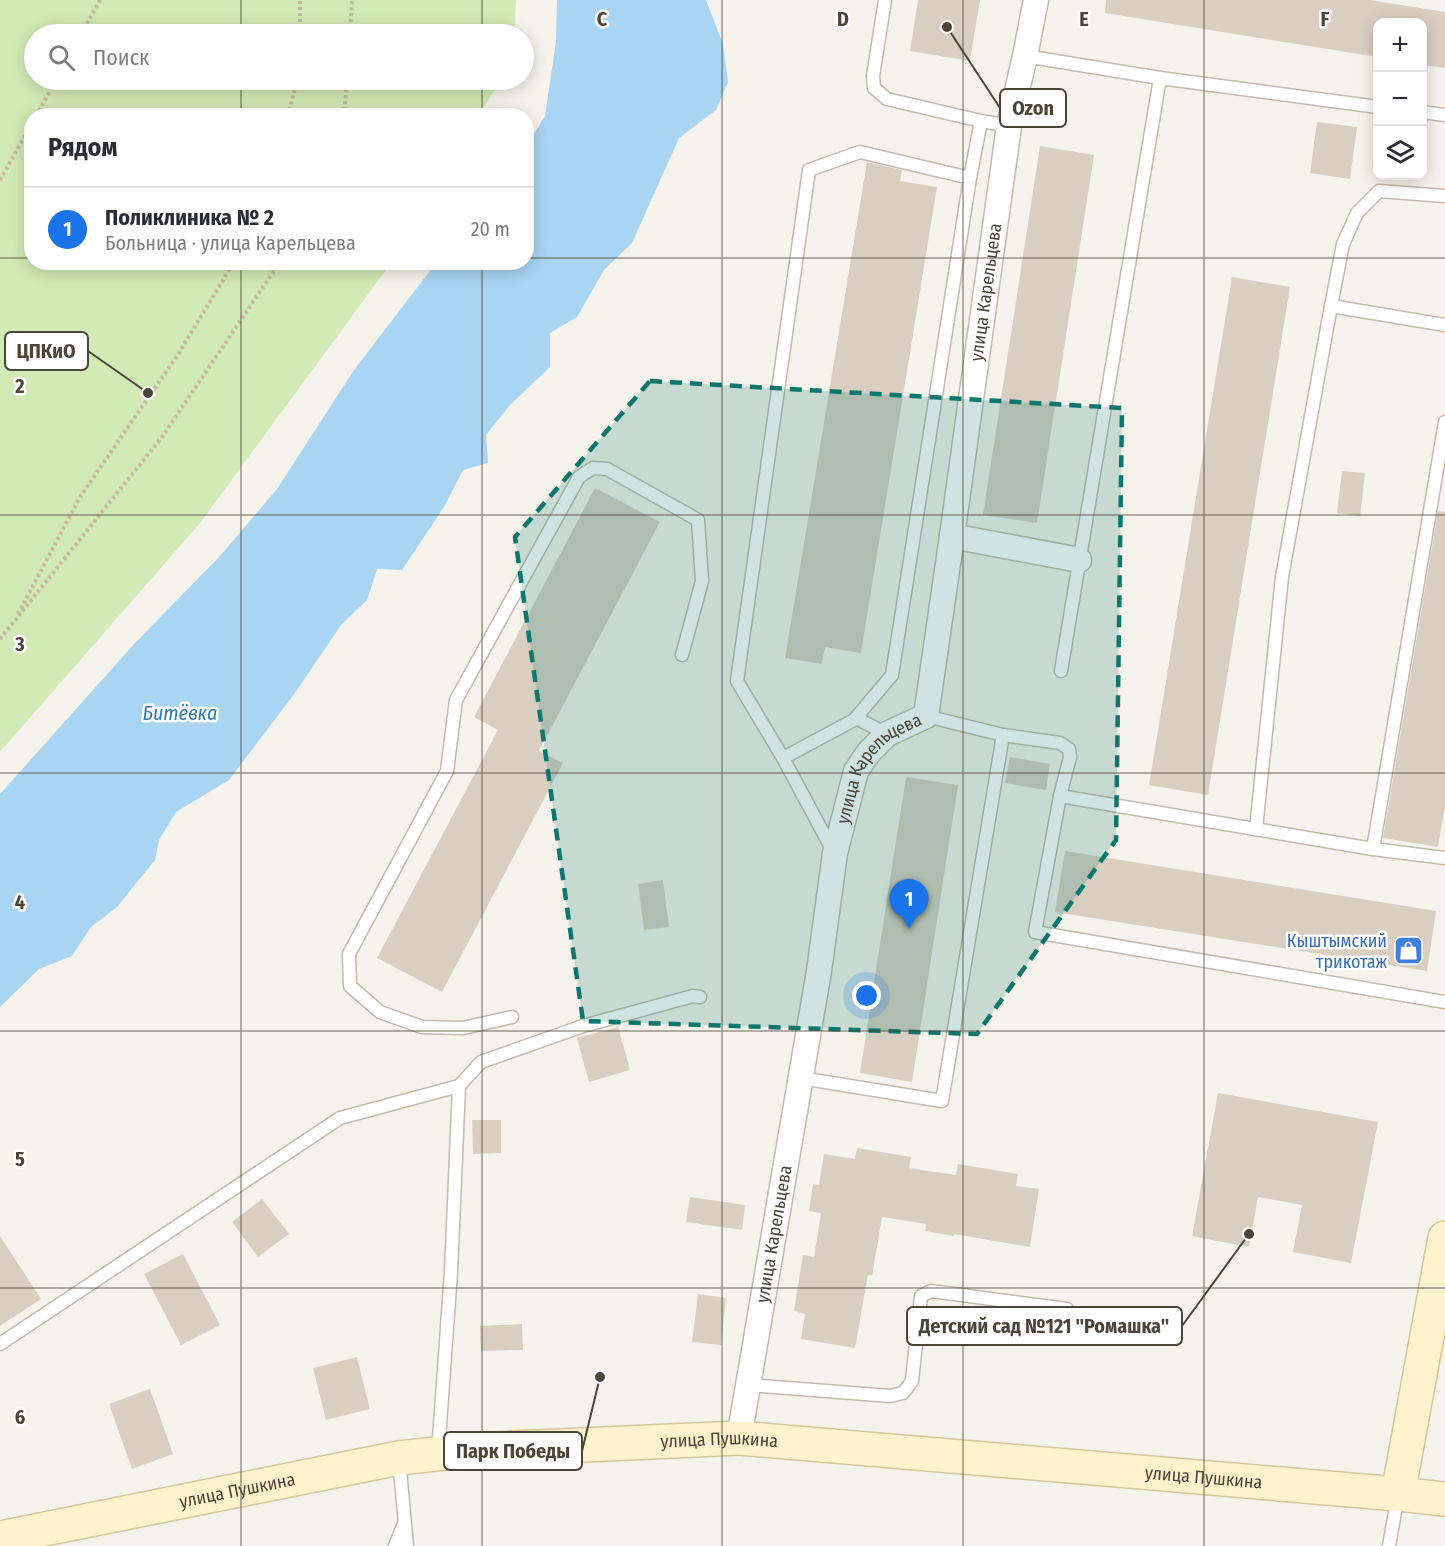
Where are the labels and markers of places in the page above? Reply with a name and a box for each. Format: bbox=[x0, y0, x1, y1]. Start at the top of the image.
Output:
callout: Ozon bbox=[1000, 89, 1066, 127]
callout: ЦПКиО bbox=[5, 332, 88, 370]
pin: 1 bbox=[890, 880, 928, 929]
place label: Кыштымский трикотаж bbox=[1287, 930, 1387, 973]
shop icon: Кыштымский трикотаж bbox=[1392, 935, 1424, 967]
callout: Детский сад №121 "Ромашка" bbox=[907, 1307, 1182, 1345]
callout: Парк Победы bbox=[444, 1432, 582, 1470]

